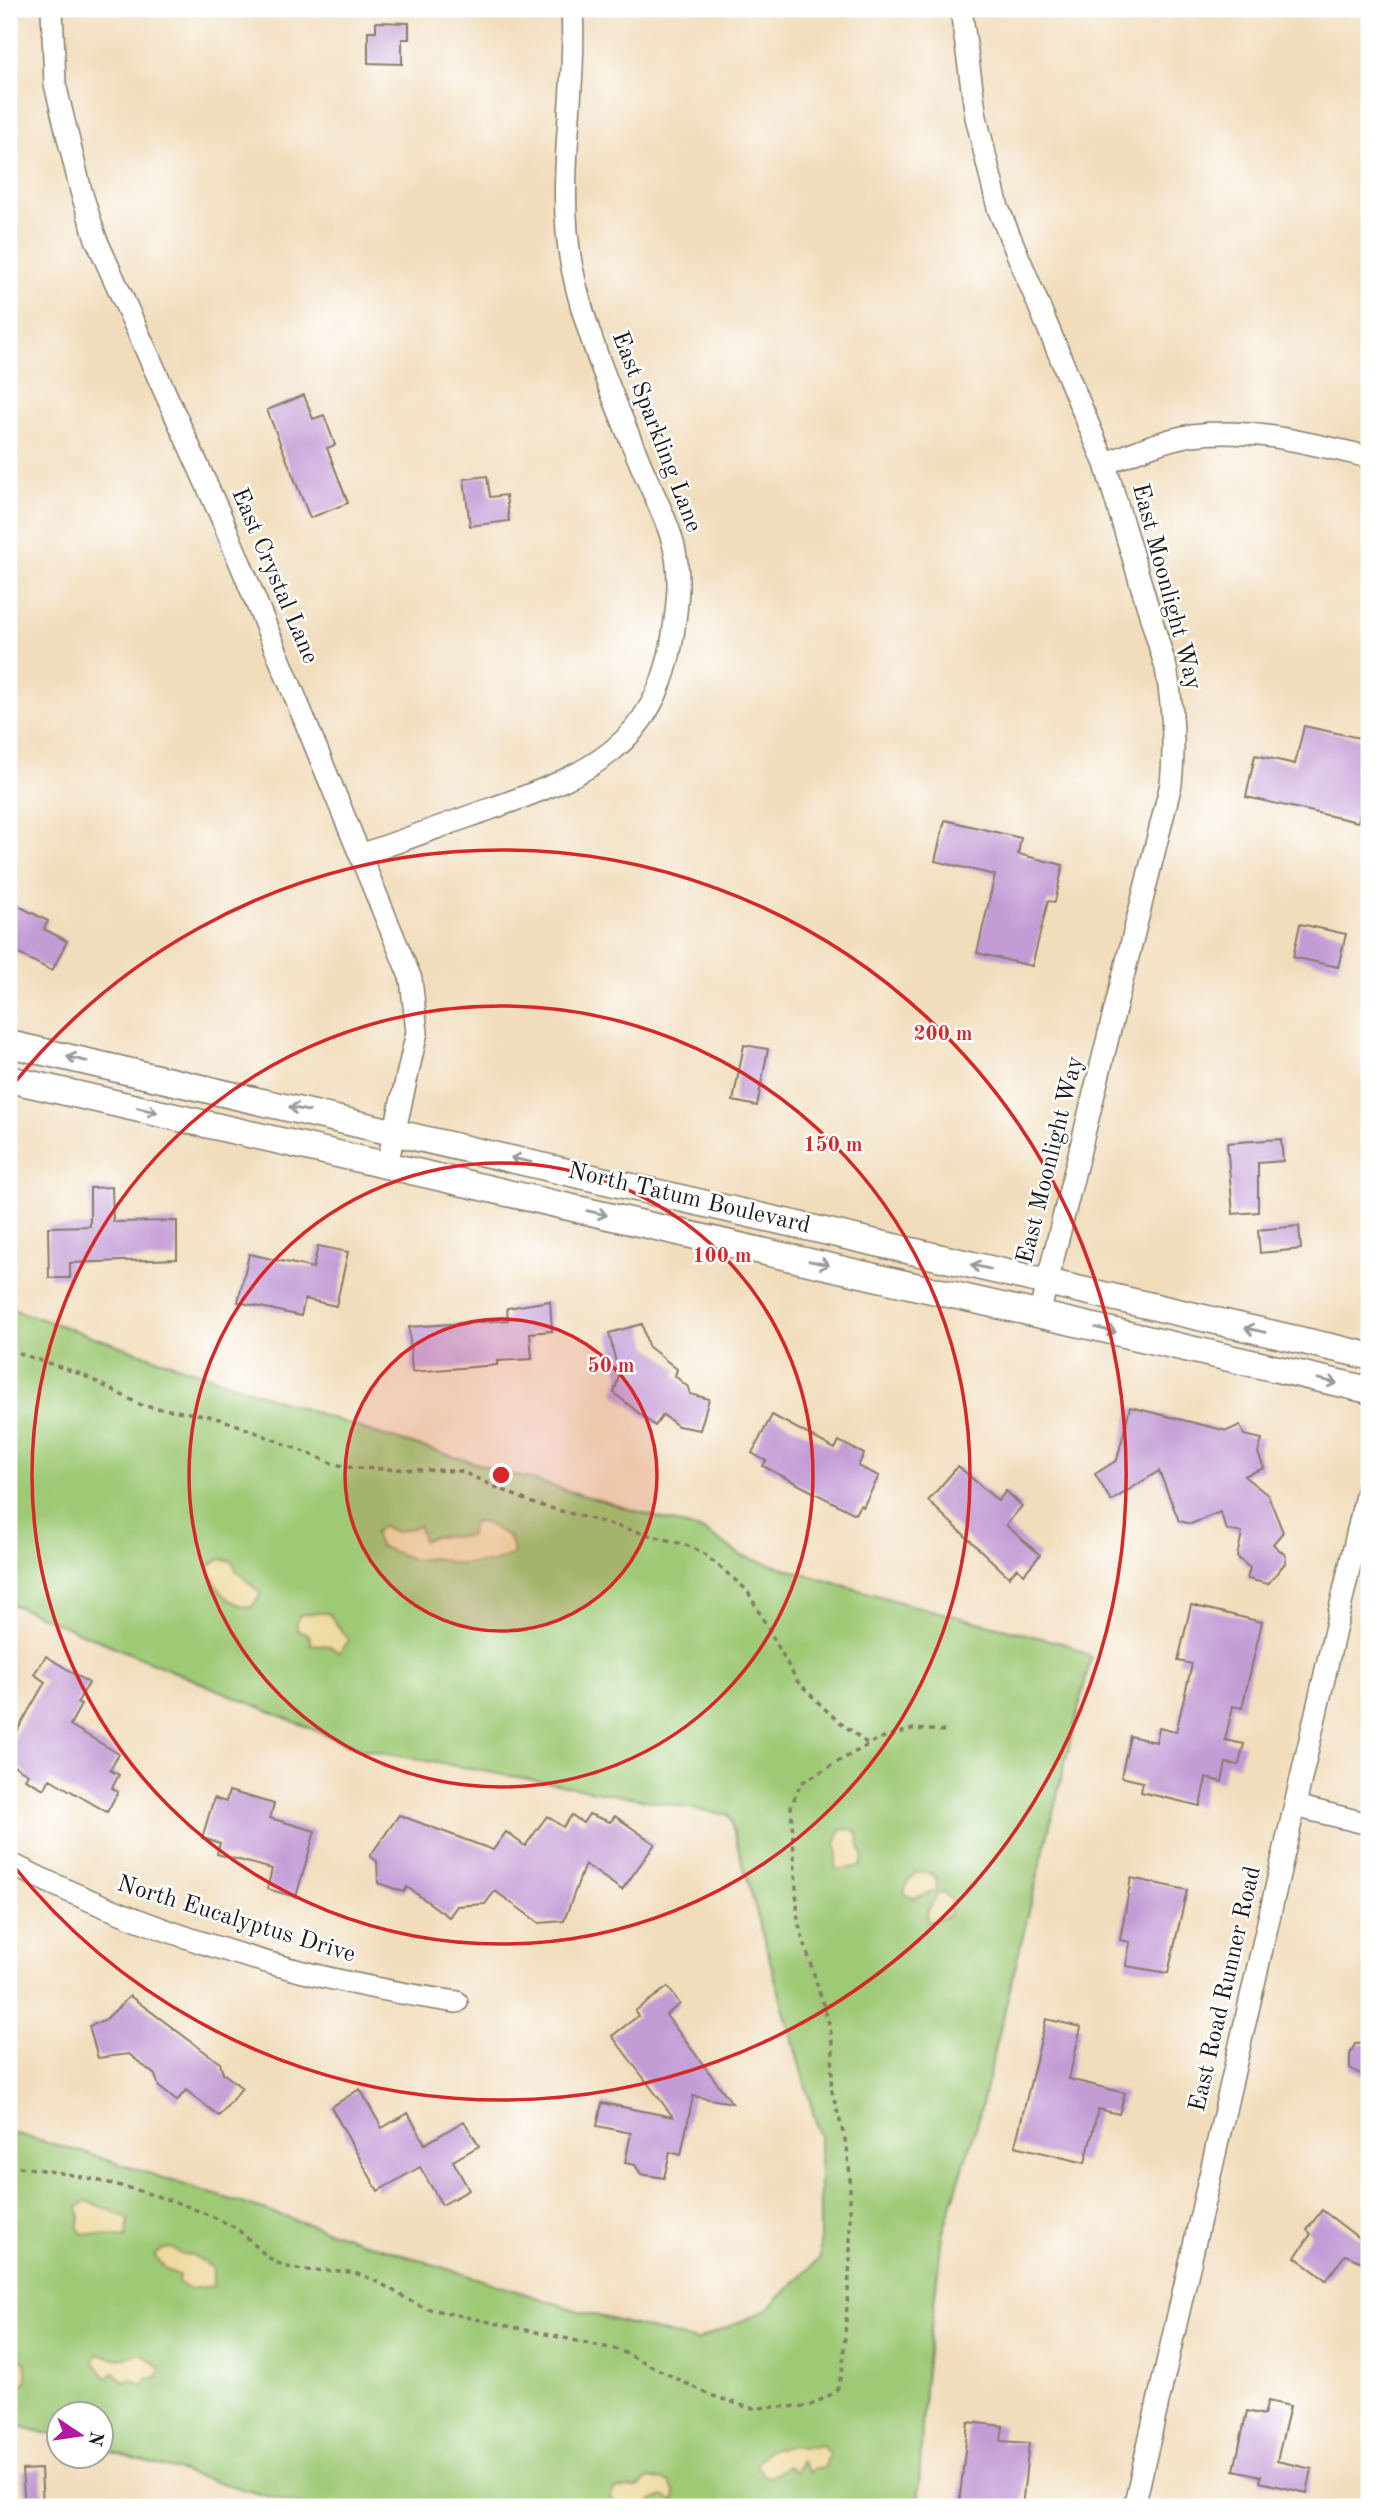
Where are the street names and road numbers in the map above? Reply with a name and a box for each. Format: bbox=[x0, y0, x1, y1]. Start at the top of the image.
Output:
street label: East Sparkling Lane bbox=[607, 328, 705, 536]
street label: East Moonlight Way bbox=[1127, 481, 1205, 693]
street label: East Crystal Lane bbox=[226, 485, 322, 667]
street label: East Moonlight Way bbox=[1014, 1054, 1088, 1266]
street label: North Tatum Boulevard bbox=[565, 1159, 813, 1239]
street label: East Road Runner Road bbox=[1186, 1864, 1266, 2114]
street label: North Eucalyptus Drive bbox=[114, 1872, 358, 1968]

